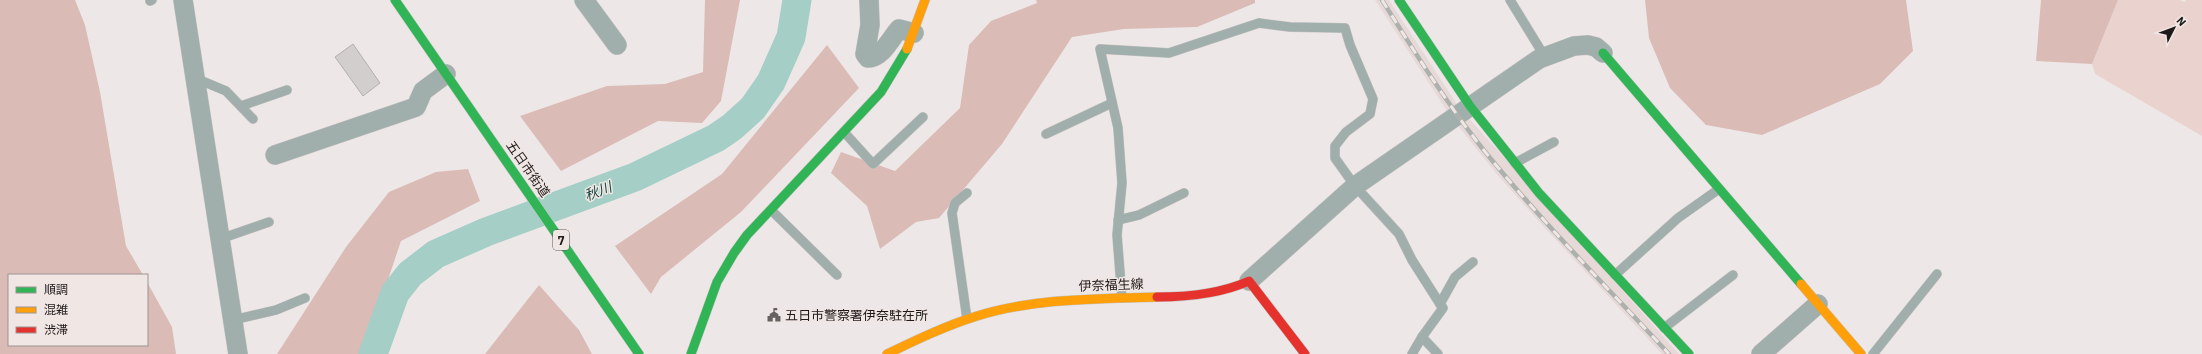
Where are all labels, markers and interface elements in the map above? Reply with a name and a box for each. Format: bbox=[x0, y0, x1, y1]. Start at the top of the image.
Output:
north arrow bbox=[2154, 8, 2194, 48]
text: N bbox=[2174, 14, 2189, 29]
street label: 五日市街道 bbox=[502, 137, 554, 201]
water label: 秋川 bbox=[582, 177, 616, 204]
road number: 7 bbox=[553, 230, 569, 250]
legend bbox=[8, 274, 148, 346]
street label: 伊奈福生線 bbox=[1078, 275, 1144, 295]
text: 順調 bbox=[44, 282, 68, 297]
text: 混雑 bbox=[44, 302, 68, 317]
public building icon: 五日市警察署伊奈駐在所 bbox=[766, 307, 782, 323]
place label: 五日市警察署伊奈駐在所 bbox=[785, 307, 928, 324]
text: 渋滞 bbox=[44, 322, 68, 337]

